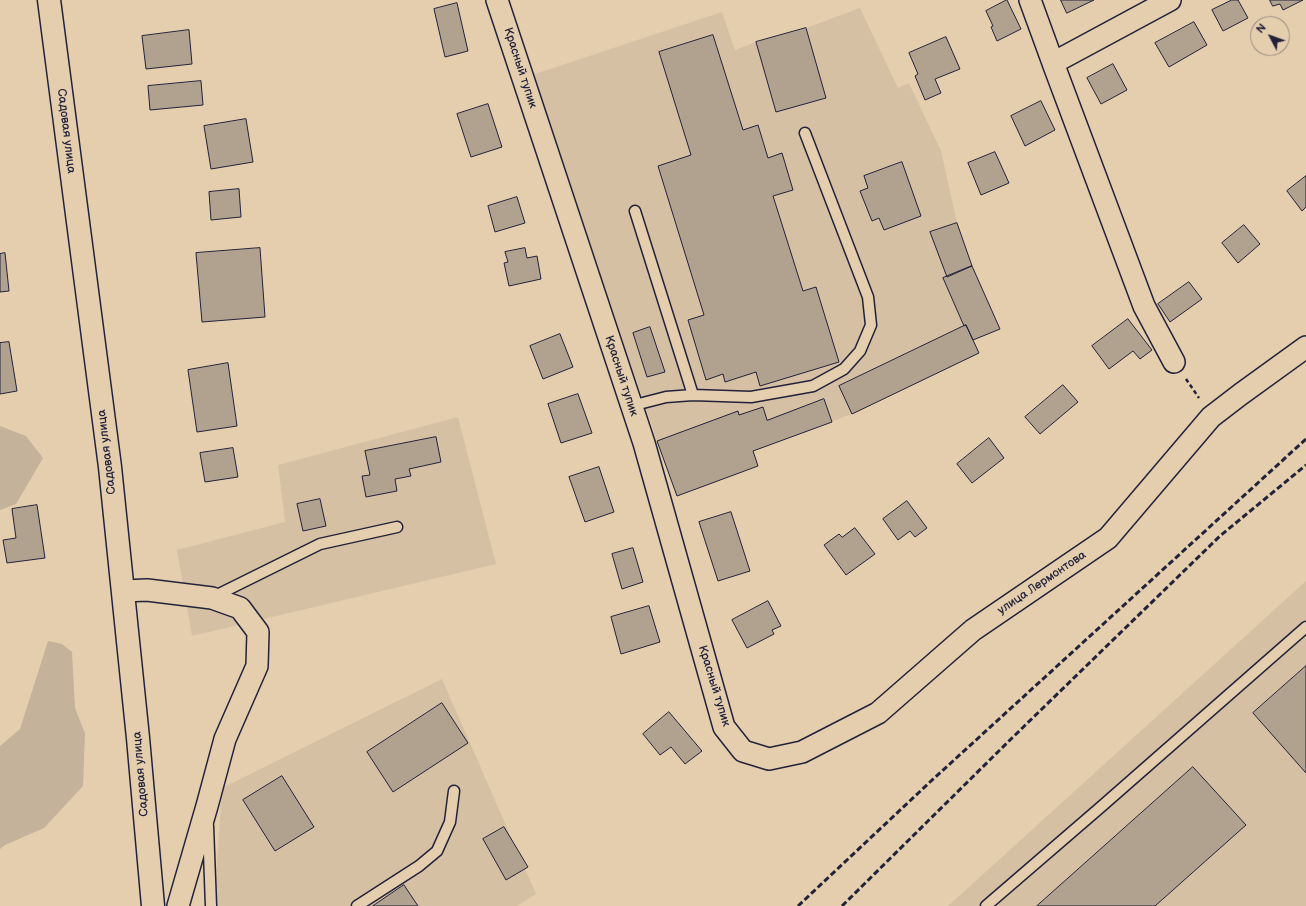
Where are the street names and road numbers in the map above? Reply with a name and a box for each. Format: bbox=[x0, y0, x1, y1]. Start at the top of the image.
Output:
street label: Красный тупик bbox=[500, 26, 540, 110]
street label: Садовая улица bbox=[54, 88, 78, 174]
street label: Красный тупик bbox=[601, 334, 641, 418]
street label: Садовая улица bbox=[95, 409, 119, 495]
street label: улица Лермонтова bbox=[995, 548, 1089, 618]
street label: Красный тупик bbox=[695, 644, 733, 728]
street label: Садовая улица bbox=[130, 731, 152, 817]

